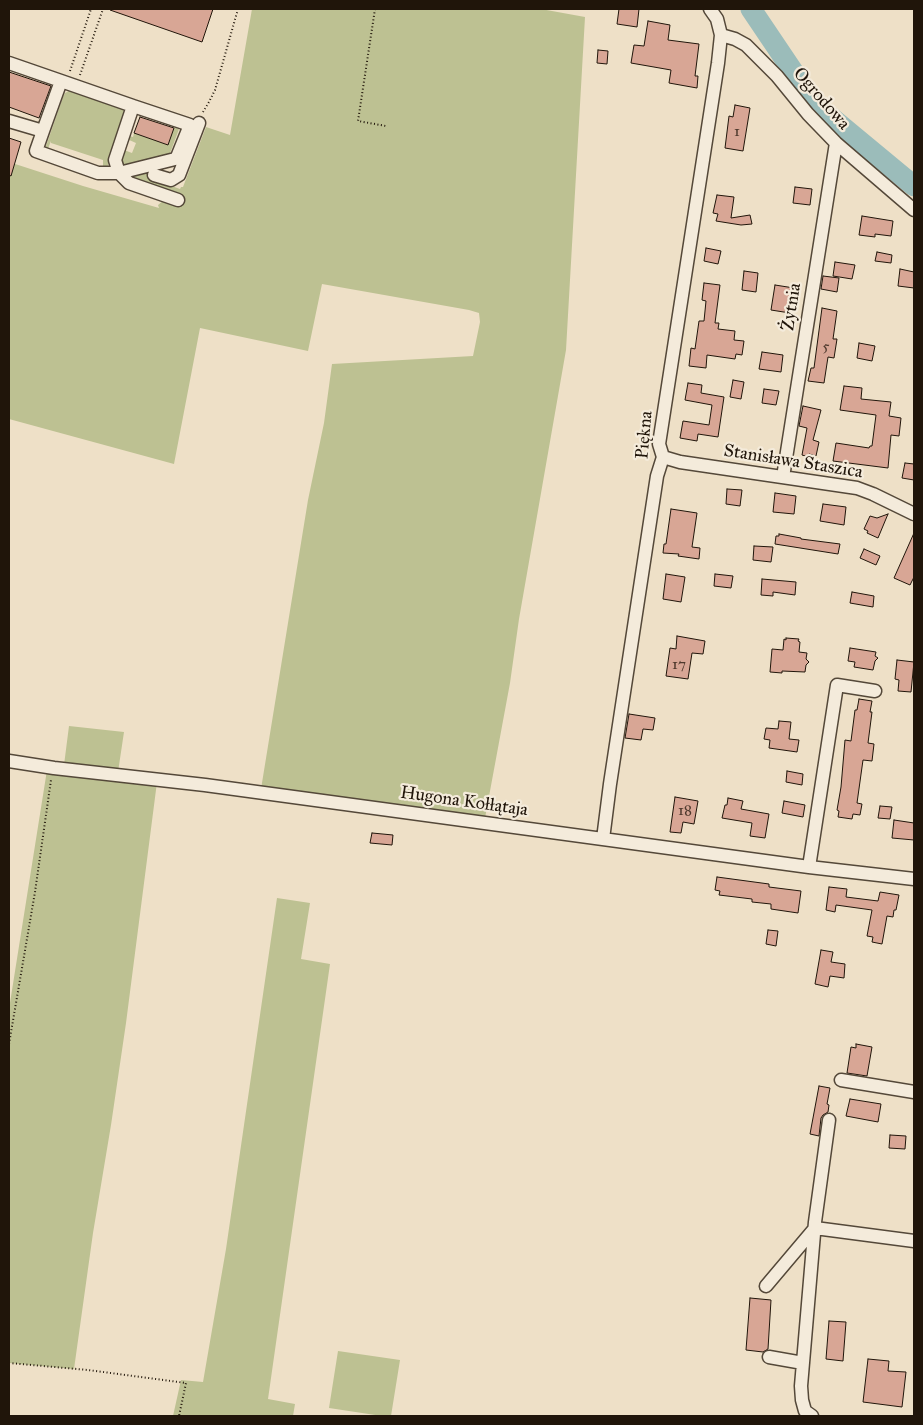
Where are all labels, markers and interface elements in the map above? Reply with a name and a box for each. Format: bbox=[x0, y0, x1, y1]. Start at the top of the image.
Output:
street label: Ogrodowa bbox=[788, 63, 854, 135]
house number: 1 bbox=[734, 123, 740, 141]
street label: Żytnia bbox=[778, 282, 806, 332]
house number: 5 bbox=[823, 338, 829, 356]
street label: Piękna bbox=[632, 410, 658, 460]
street label: Stanisława Staszica bbox=[722, 440, 864, 484]
house number: 17 bbox=[672, 656, 686, 674]
street label: Hugona Kołłątaja bbox=[399, 782, 529, 822]
house number: 18 bbox=[678, 802, 692, 820]

